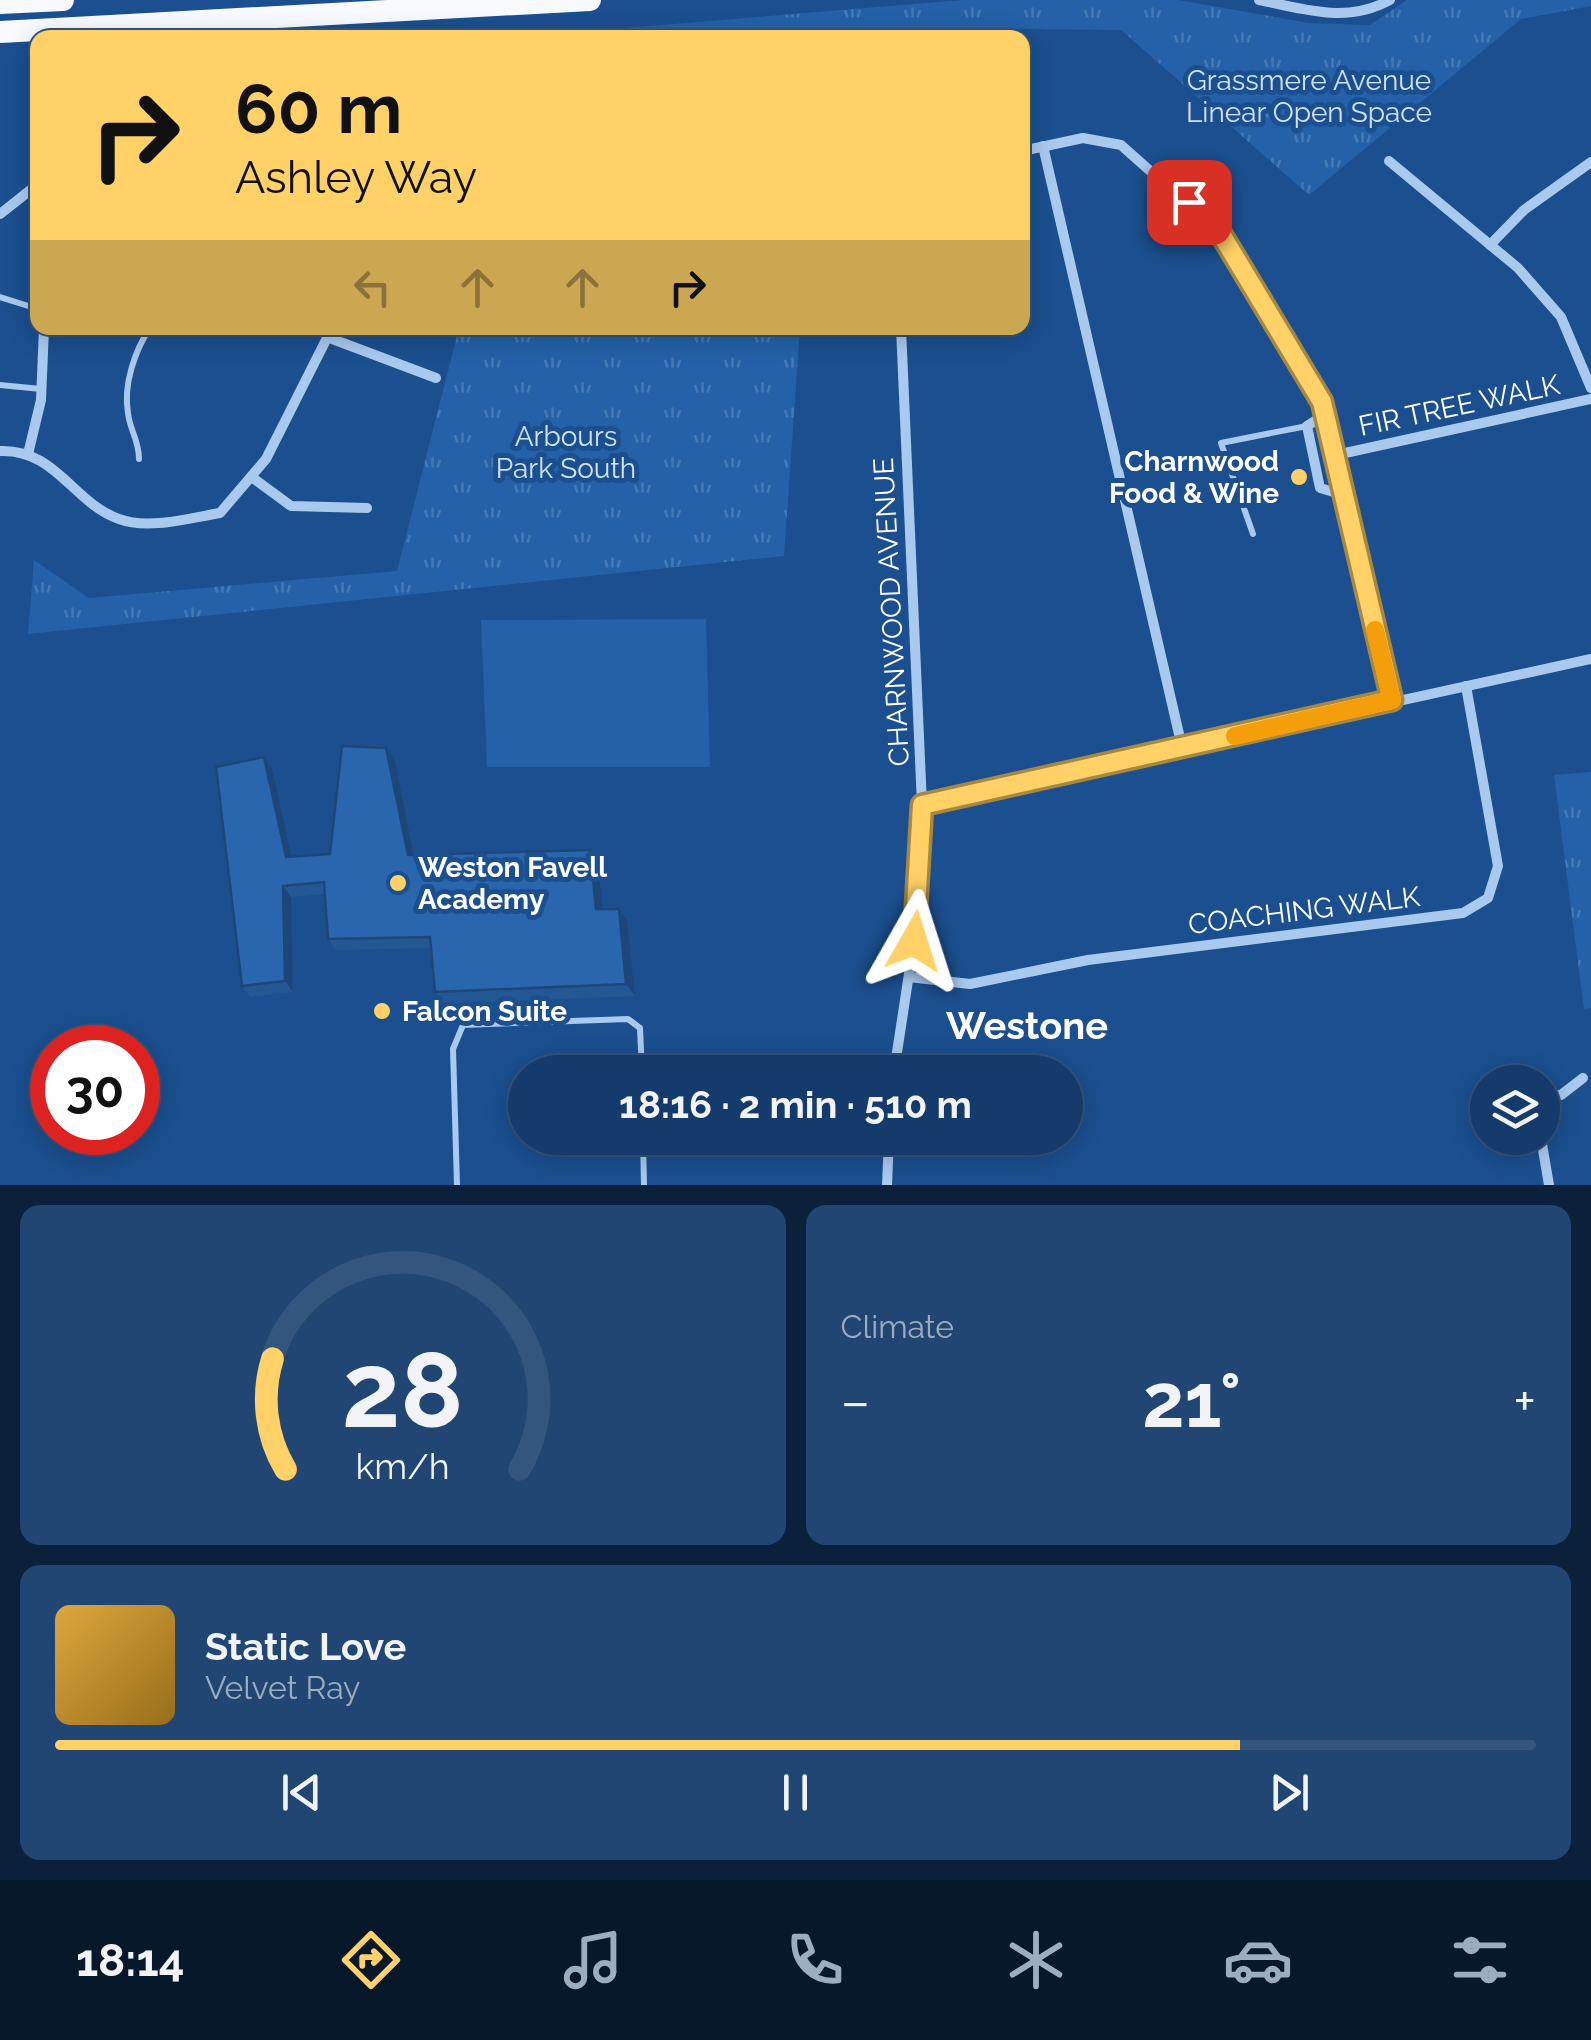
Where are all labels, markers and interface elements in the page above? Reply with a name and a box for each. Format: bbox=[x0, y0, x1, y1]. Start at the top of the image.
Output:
park label: Grassmere Avenue Linear Open Space bbox=[1186, 64, 1432, 129]
text: 60 m bbox=[235, 67, 402, 149]
icon: right bbox=[70, 70, 200, 200]
text: Ashley Way bbox=[235, 151, 477, 204]
pin bbox=[1147, 160, 1232, 245]
icon: arrive bbox=[1162, 175, 1217, 230]
icon: left bbox=[345, 260, 400, 315]
icon: ahead bbox=[450, 260, 505, 315]
icon: ahead bbox=[555, 260, 610, 315]
icon: right bbox=[660, 260, 715, 315]
street label: FIR TREE WALK bbox=[1356, 368, 1563, 443]
park label: Arbours Park South bbox=[496, 420, 636, 485]
place label: Charnwood Food & Wine bbox=[1109, 445, 1279, 510]
street label: CHARNWOOD AVENUE bbox=[867, 457, 916, 767]
marker: Charnwood Food & Wine bbox=[1288, 466, 1310, 488]
place label: Weston Favell Academy bbox=[418, 851, 607, 916]
marker: Weston Favell Academy bbox=[387, 872, 409, 894]
street label: COACHING WALK bbox=[1186, 880, 1422, 941]
position arrow bbox=[862, 889, 966, 993]
place label: Falcon Suite bbox=[402, 995, 567, 1028]
marker: Falcon Suite bbox=[371, 1000, 393, 1022]
district label: Westone bbox=[946, 1003, 1108, 1048]
speed limit sign: 30 bbox=[30, 1025, 160, 1155]
map controls bbox=[1470, 1065, 1560, 1155]
button: layers bbox=[1470, 1065, 1560, 1155]
text: 18:16 · 2 min · 510 m bbox=[619, 1082, 972, 1127]
text: Climate bbox=[841, 1308, 954, 1345]
text: 28 bbox=[342, 1329, 463, 1451]
text: 21° bbox=[1142, 1356, 1241, 1445]
text: − bbox=[841, 1369, 870, 1434]
text: + bbox=[1513, 1369, 1536, 1434]
text: km/h bbox=[356, 1445, 450, 1487]
text: Static Love bbox=[205, 1624, 406, 1669]
text: Velvet Ray bbox=[205, 1669, 360, 1706]
icon: previous bbox=[274, 1765, 329, 1820]
icon: pause bbox=[768, 1765, 823, 1820]
icon: next bbox=[1262, 1765, 1317, 1820]
icon: directions bbox=[336, 1925, 406, 1995]
icon: music bbox=[558, 1925, 628, 1995]
icon: phone bbox=[780, 1925, 850, 1995]
icon: climate bbox=[1001, 1925, 1071, 1995]
icon: car bbox=[1223, 1925, 1293, 1995]
icon: filters bbox=[1445, 1925, 1515, 1995]
text: 18:14 bbox=[76, 1934, 184, 1987]

